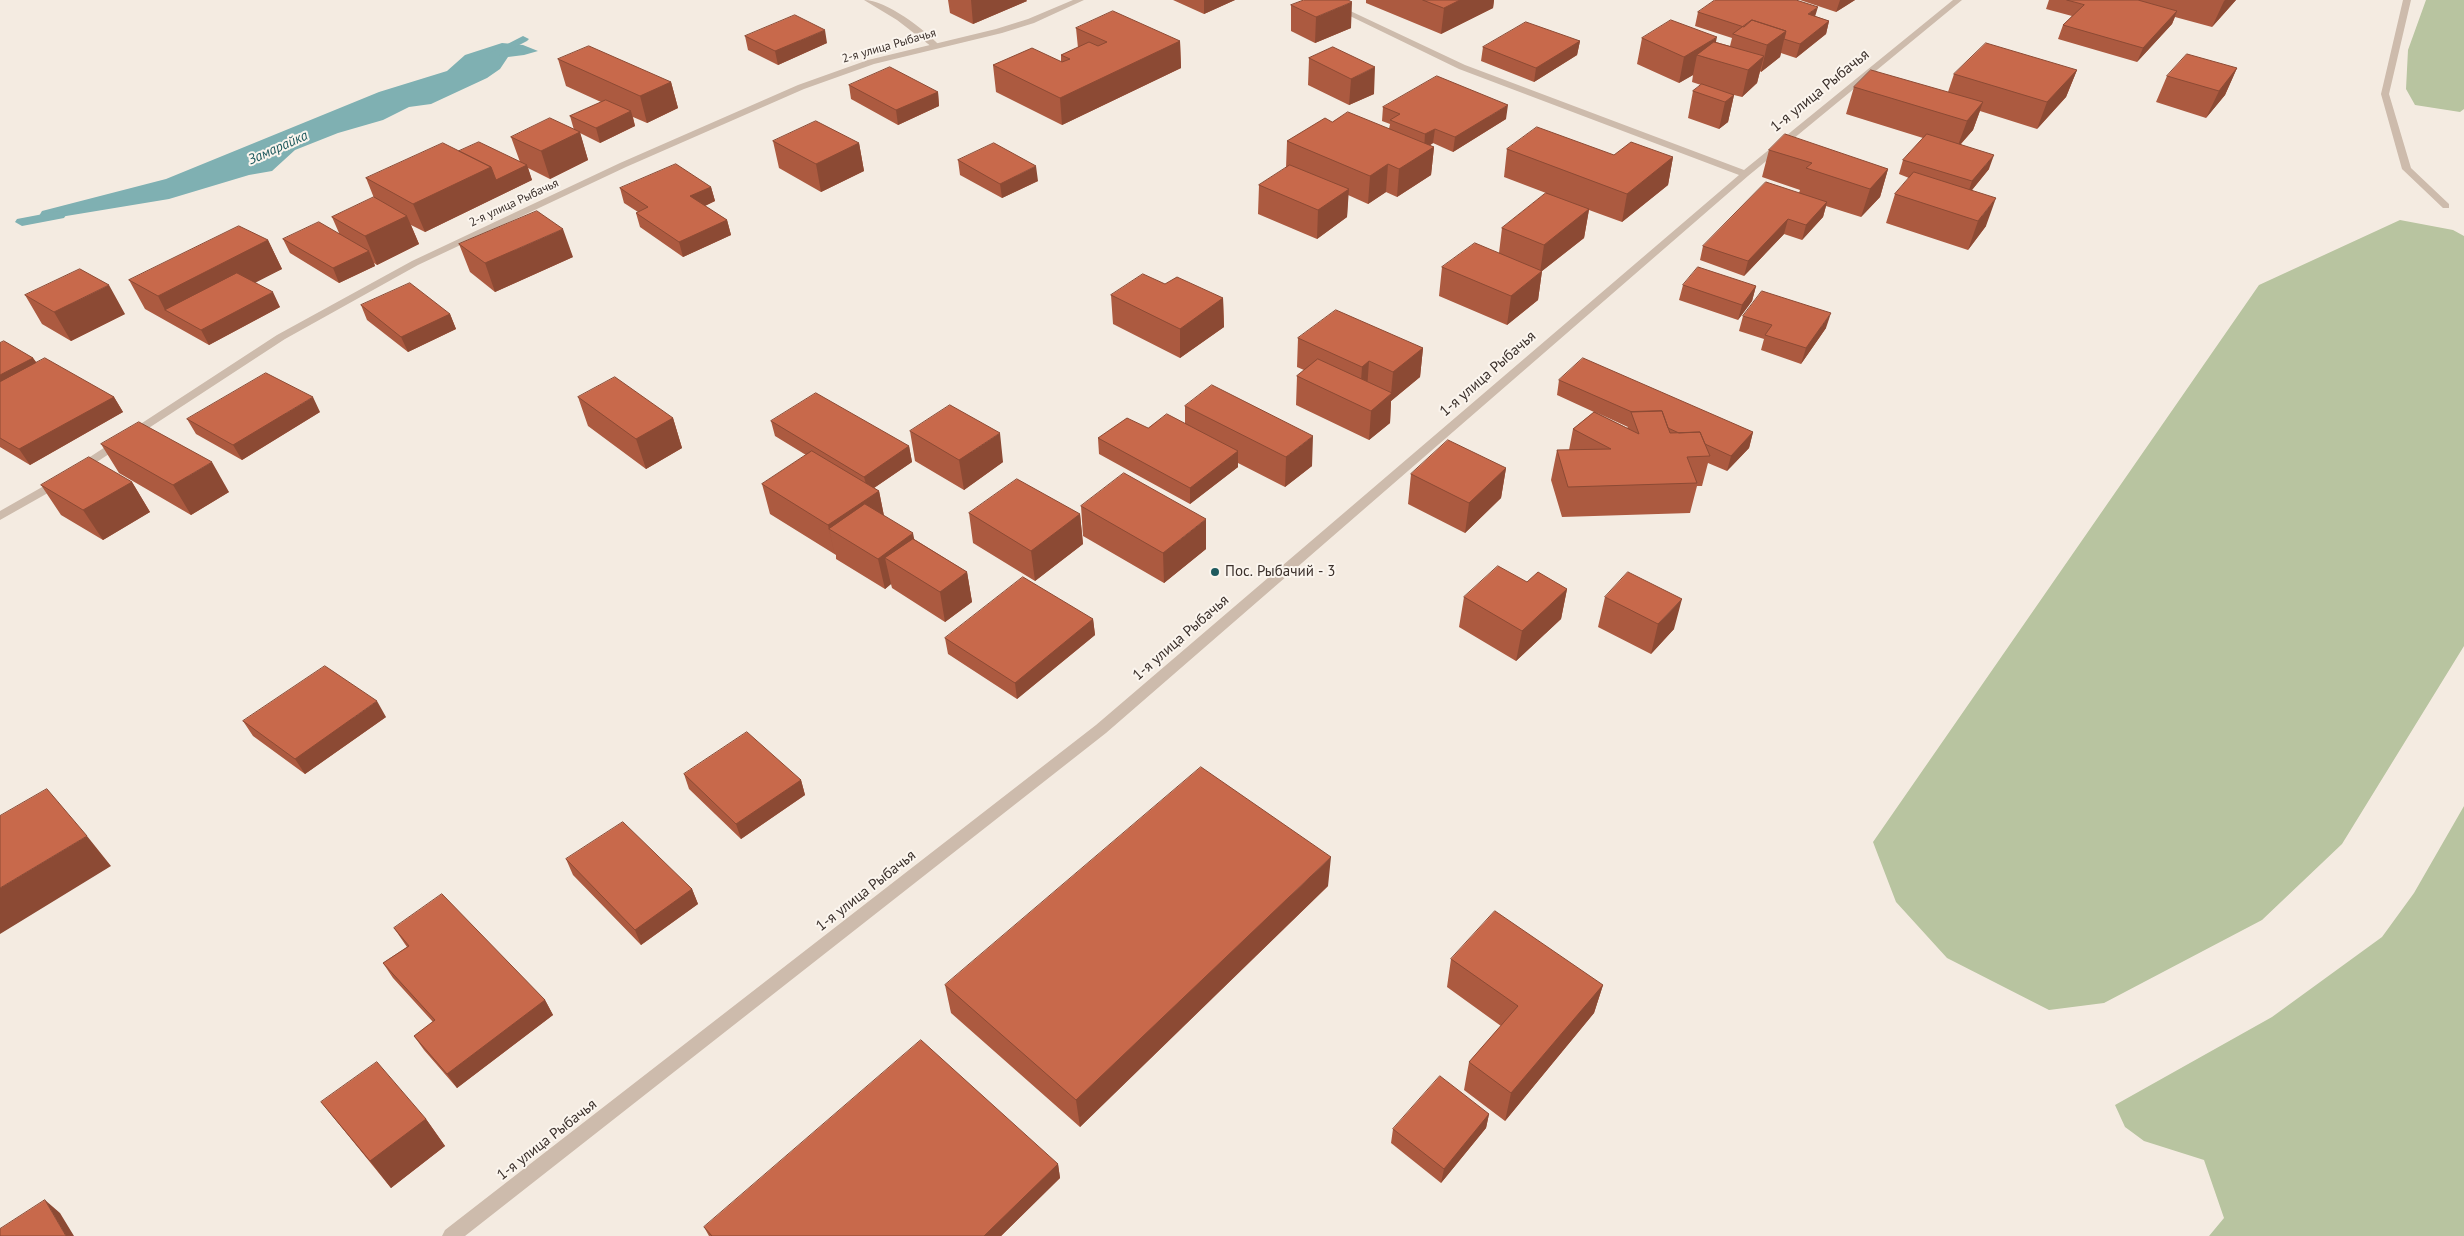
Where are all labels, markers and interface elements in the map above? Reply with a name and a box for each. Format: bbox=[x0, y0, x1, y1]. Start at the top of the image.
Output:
street label: 2-я улица Рыбачья bbox=[840, 26, 938, 66]
street label: 1-я улица Рыбачья bbox=[1767, 46, 1873, 136]
water label: Замарайка bbox=[246, 127, 310, 169]
street label: 2-я улица Рыбачья bbox=[467, 176, 561, 230]
street label: 1-я улица Рыбачья bbox=[1436, 327, 1540, 421]
place label: Пос. Рыбачий - 3 bbox=[1225, 563, 1335, 581]
marker: Пос. Рыбачий - 3 bbox=[1209, 566, 1221, 578]
street label: 1-я улица Рыбачья bbox=[1129, 591, 1233, 685]
street label: 1-я улица Рыбачья bbox=[813, 846, 919, 936]
street label: 1-я улица Рыбачья bbox=[494, 1095, 600, 1185]

